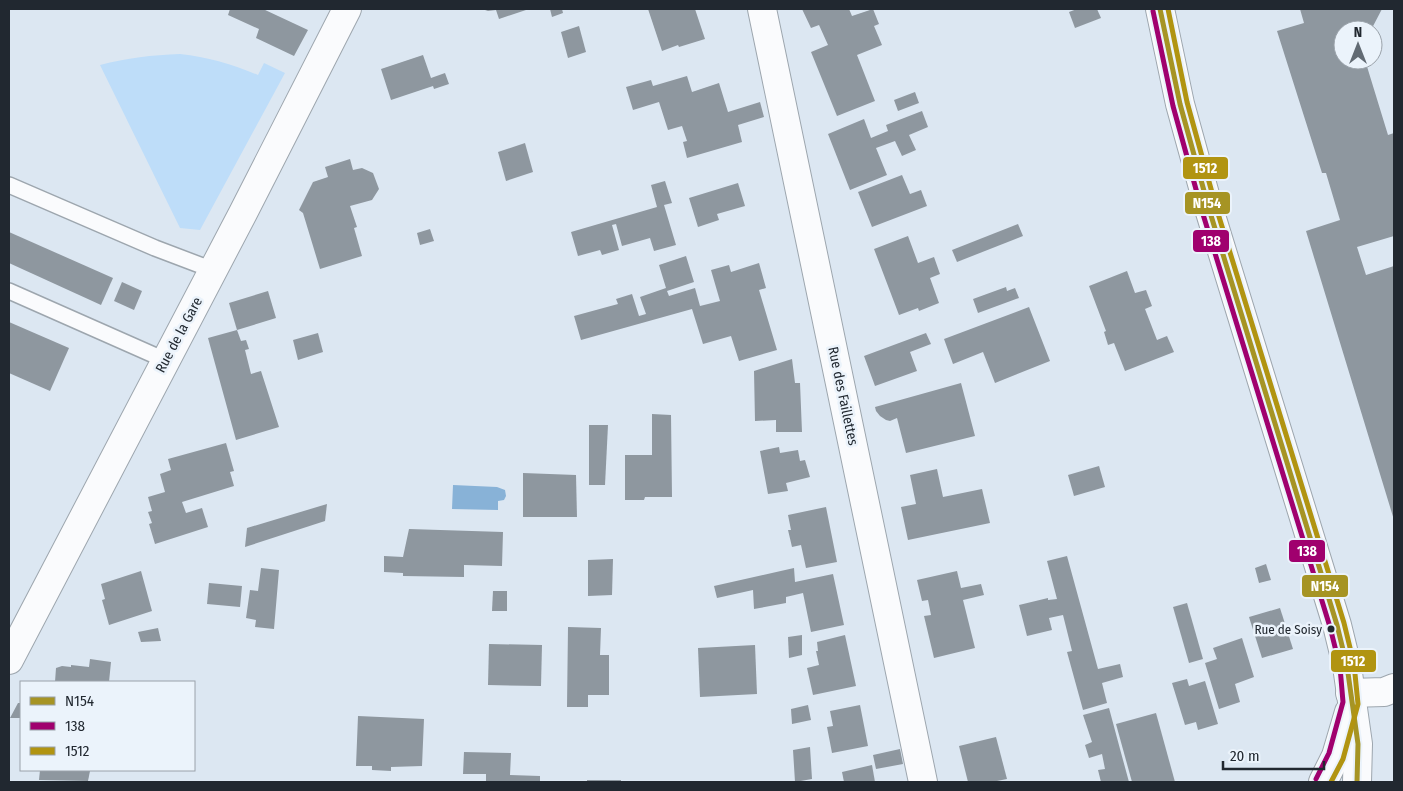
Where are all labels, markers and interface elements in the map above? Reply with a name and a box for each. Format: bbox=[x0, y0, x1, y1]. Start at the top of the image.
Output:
north arrow bbox=[1333, 20, 1383, 70]
text: N bbox=[1354, 24, 1362, 41]
line badge: 1512 bbox=[1182, 156, 1229, 180]
text: 1512 bbox=[1193, 160, 1218, 177]
line badge: N154 bbox=[1184, 191, 1231, 215]
text: N154 bbox=[1193, 195, 1221, 212]
line badge: 138 bbox=[1192, 229, 1230, 253]
text: 138 bbox=[1201, 233, 1222, 250]
street label: Rue de la Gare bbox=[152, 294, 206, 376]
street label: Rue des Faillettes bbox=[824, 345, 862, 447]
line badge: 138 bbox=[1288, 539, 1326, 563]
text: 138 bbox=[1297, 543, 1318, 560]
line badge: N154 bbox=[1301, 574, 1349, 598]
text: N154 bbox=[1311, 578, 1339, 595]
place label: Rue de Soisy bbox=[1254, 622, 1322, 637]
marker: Rue de Soisy bbox=[1326, 624, 1336, 634]
line badge: 1512 bbox=[1330, 649, 1377, 673]
text: 1512 bbox=[1341, 653, 1366, 670]
legend bbox=[20, 681, 195, 771]
text: N154 bbox=[65, 692, 94, 710]
text: 138 bbox=[65, 717, 85, 735]
scale bar bbox=[1223, 738, 1324, 770]
text: 1512 bbox=[65, 742, 90, 760]
text: 20 m bbox=[1230, 747, 1260, 765]

